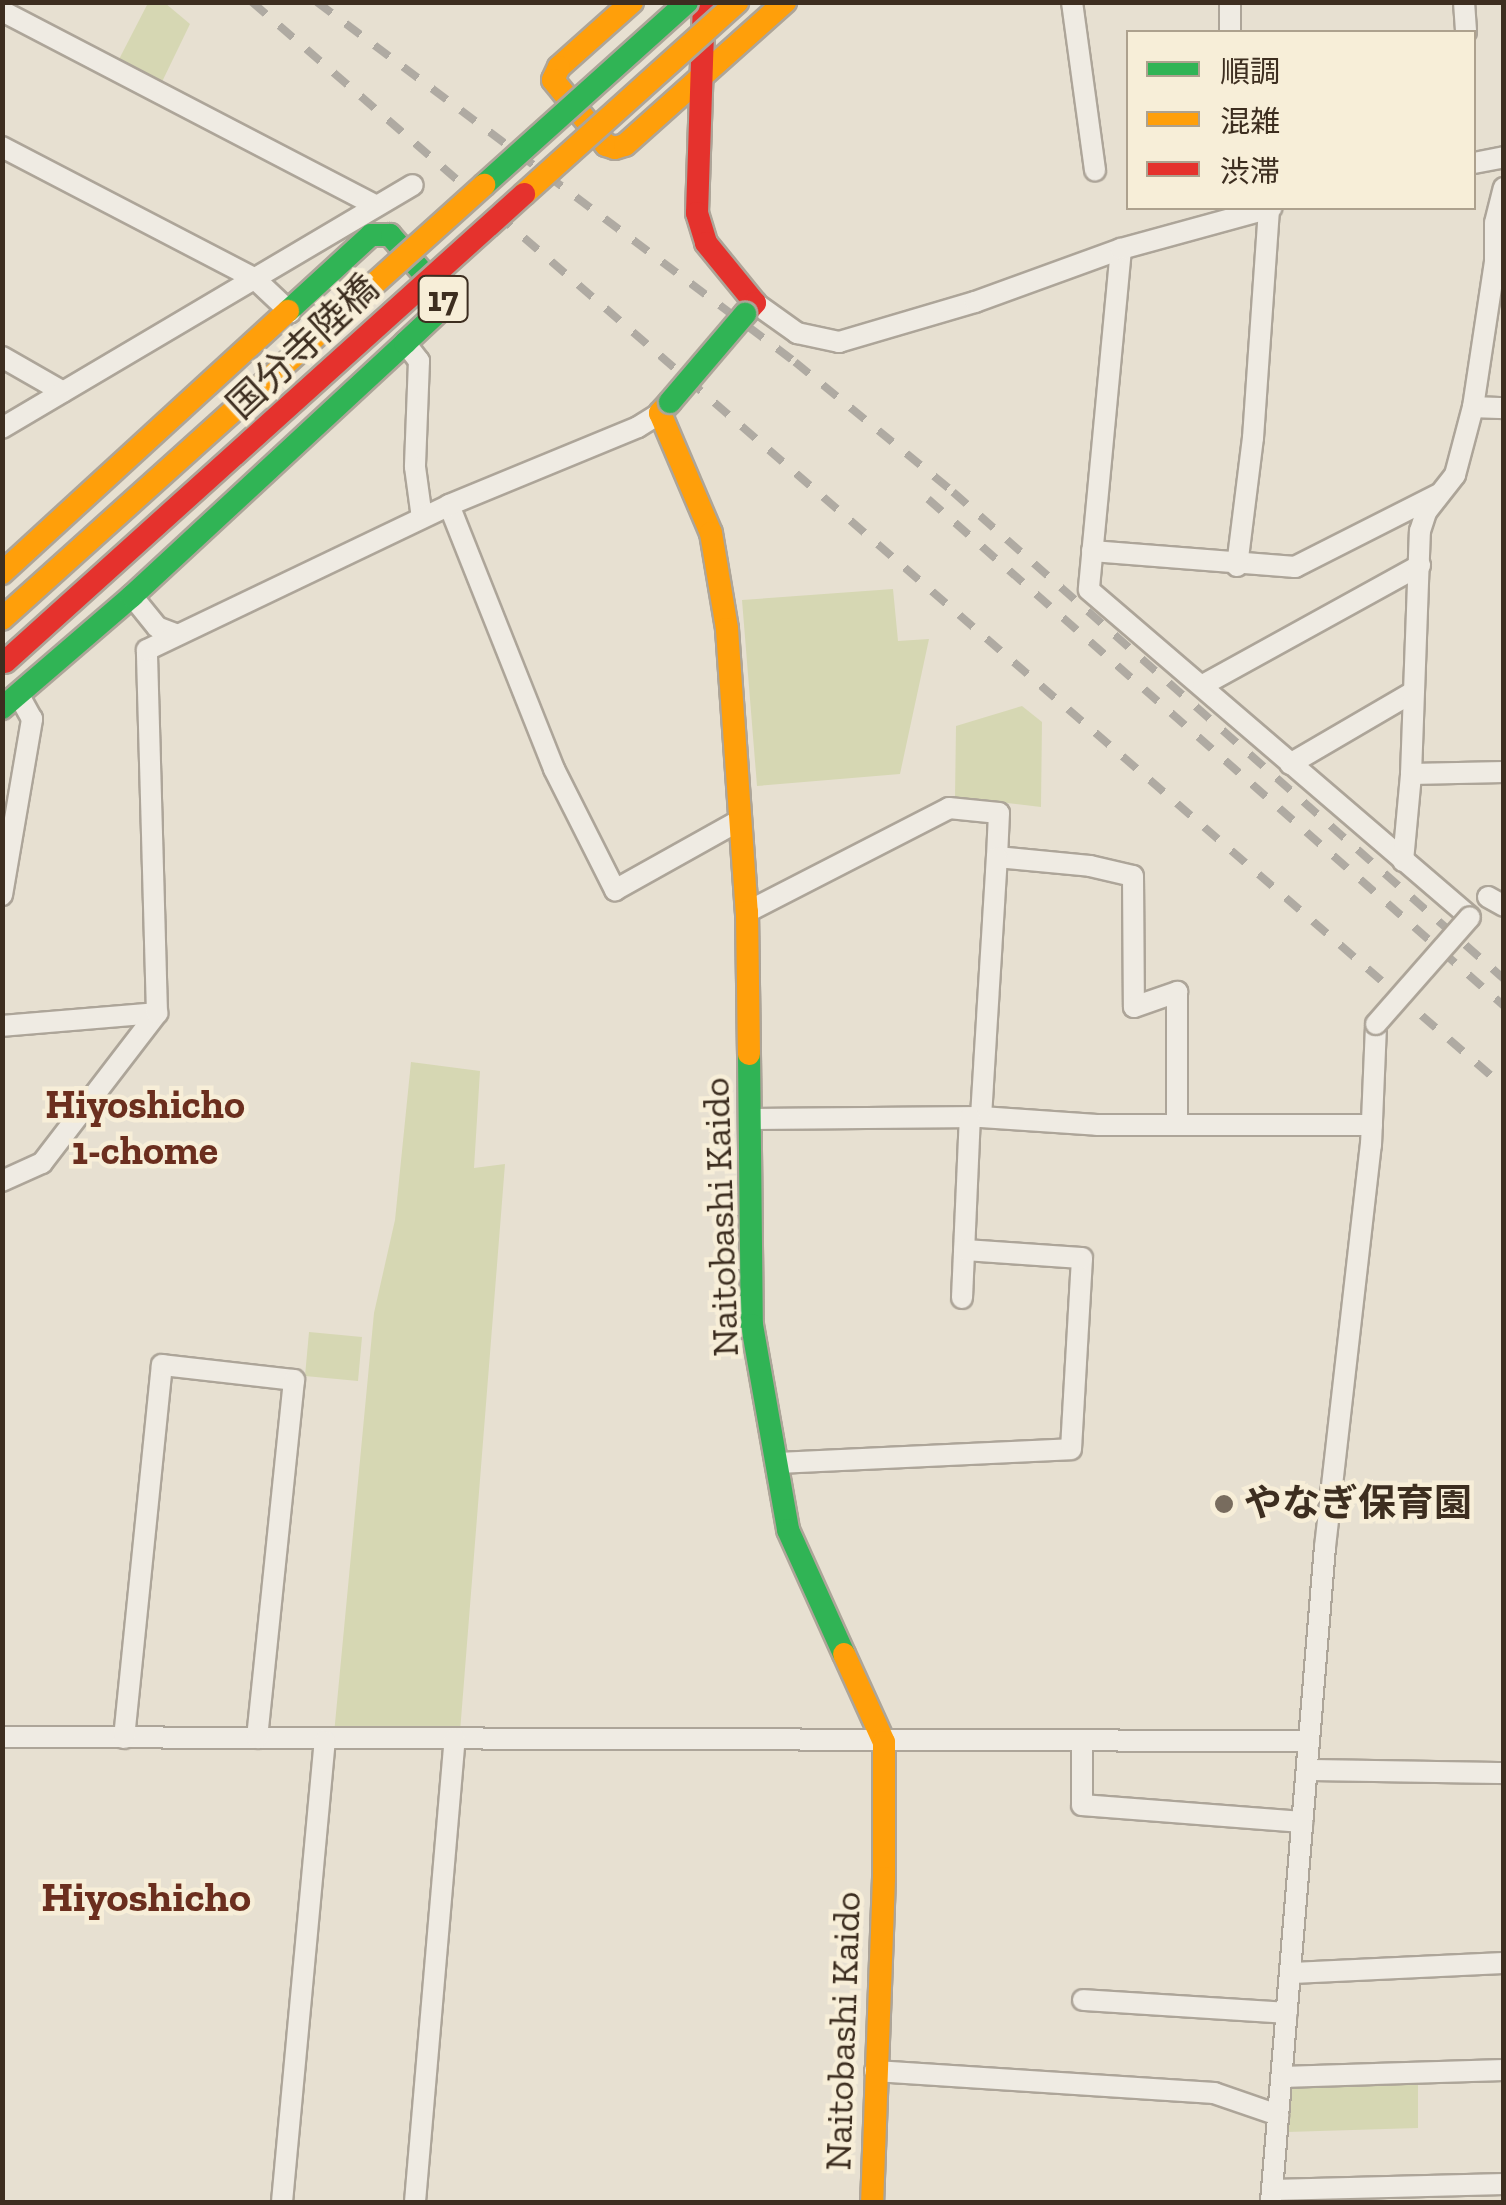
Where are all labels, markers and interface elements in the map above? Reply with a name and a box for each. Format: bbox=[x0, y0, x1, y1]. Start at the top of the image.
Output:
legend bbox=[1126, 30, 1476, 210]
text: 順調 bbox=[1220, 54, 1280, 90]
text: 混雑 bbox=[1220, 104, 1280, 140]
text: 渋滞 bbox=[1220, 154, 1280, 190]
street label: 国分寺陸橋 bbox=[218, 266, 388, 428]
road number: 17 bbox=[416, 269, 470, 329]
street label: Naitobashi Kaido bbox=[693, 1077, 749, 1357]
district label: Hiyoshicho 1-chome bbox=[45, 1080, 245, 1174]
place label: やなぎ保育園 bbox=[1244, 1481, 1472, 1527]
marker: やなぎ保育園 bbox=[1213, 1493, 1235, 1515]
district label: Hiyoshicho bbox=[41, 1872, 251, 1922]
street label: Naitobashi Kaido bbox=[815, 1891, 871, 2171]

